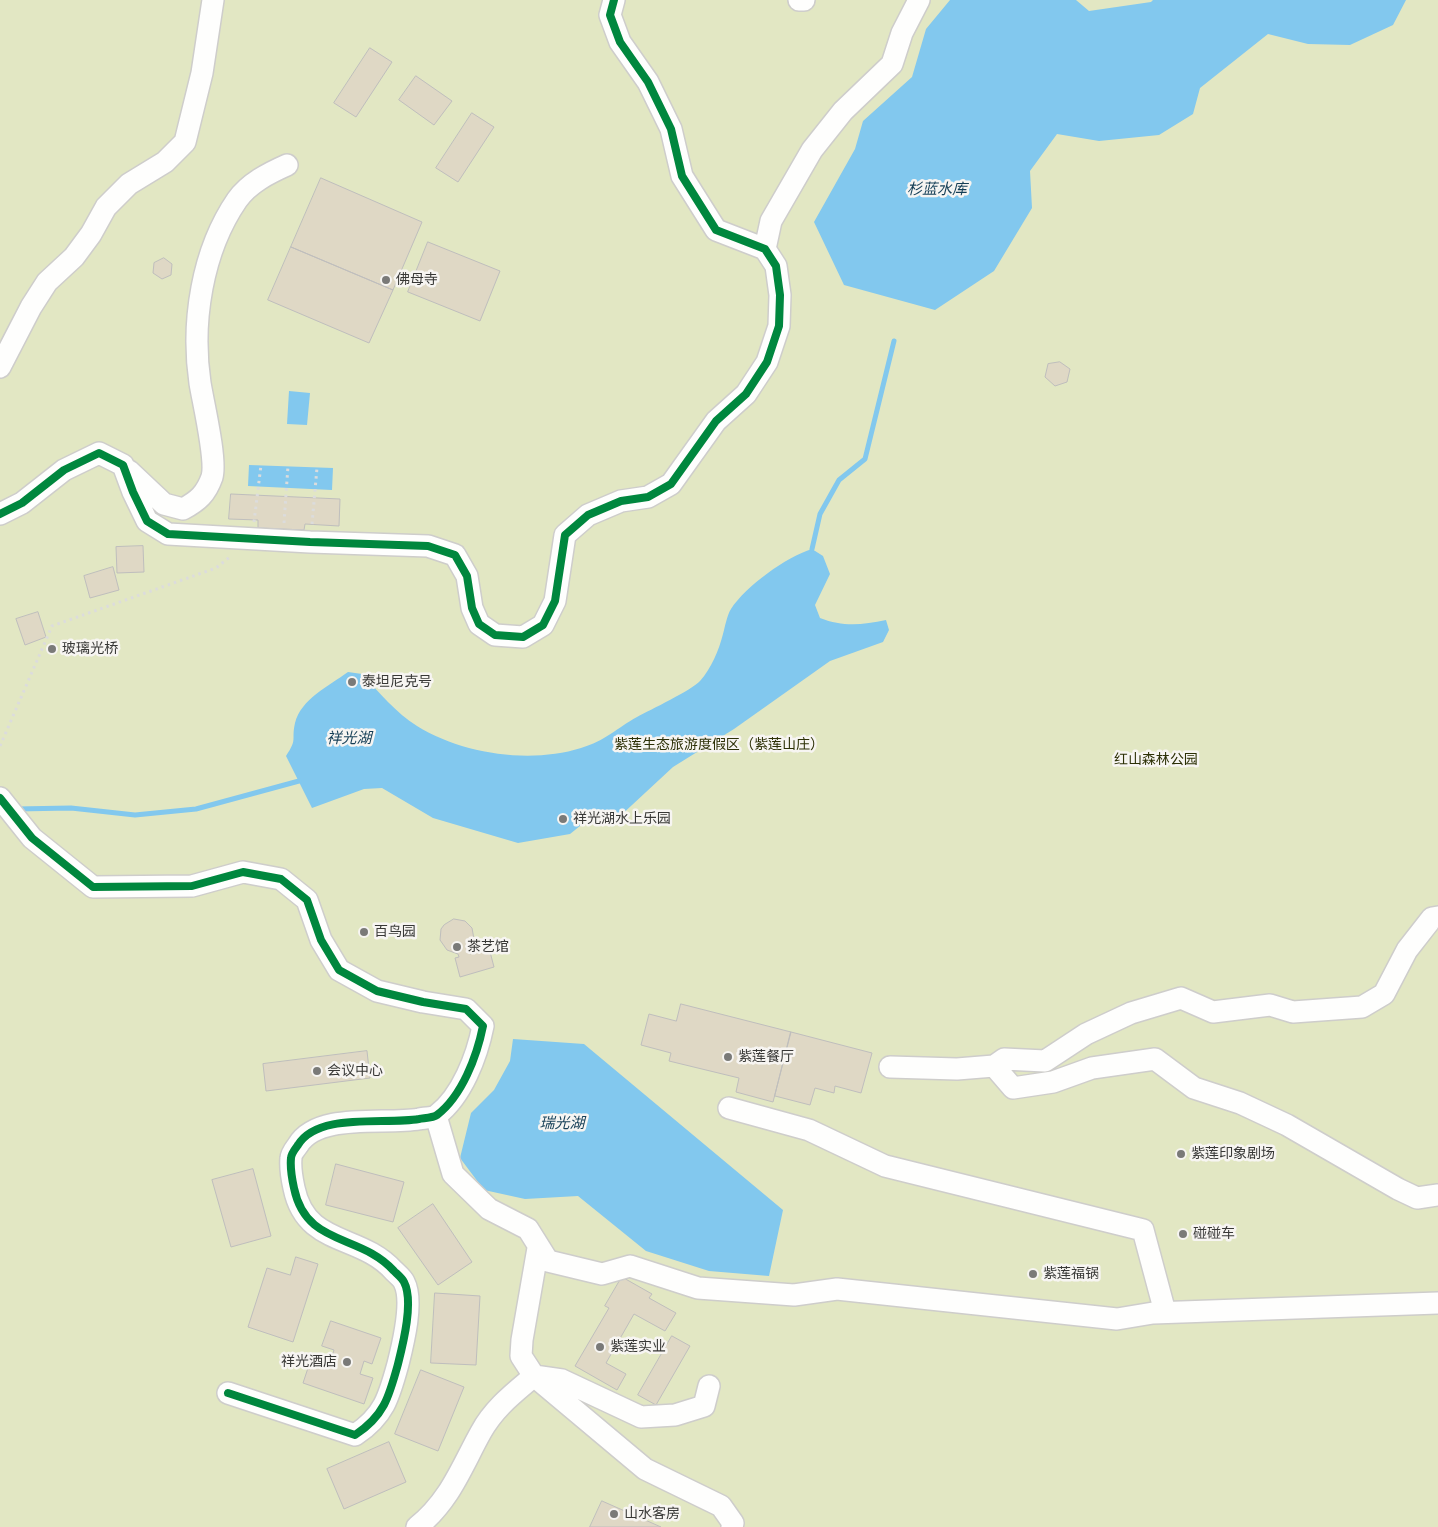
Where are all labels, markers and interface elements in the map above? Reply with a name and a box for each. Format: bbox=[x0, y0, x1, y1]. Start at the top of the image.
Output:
water label: 杉蓝水库 bbox=[907, 180, 967, 198]
place label: 佛母寺 bbox=[396, 272, 438, 288]
marker: 佛母寺 bbox=[380, 274, 392, 286]
place label: 玻璃光桥 bbox=[62, 641, 118, 657]
marker: 玻璃光桥 bbox=[46, 643, 58, 655]
place label: 泰坦尼克号 bbox=[362, 674, 432, 690]
marker: 泰坦尼克号 bbox=[346, 676, 358, 688]
water label: 祥光湖 bbox=[327, 729, 371, 747]
park label: 紫莲生态旅游度假区（紫莲山庄） bbox=[614, 737, 824, 753]
park label: 红山森林公园 bbox=[1114, 752, 1198, 768]
place label: 祥光湖水上乐园 bbox=[573, 811, 671, 827]
marker: 祥光湖水上乐园 bbox=[557, 813, 569, 825]
place label: 百鸟园 bbox=[374, 924, 416, 940]
marker: 百鸟园 bbox=[358, 926, 370, 938]
place label: 茶艺馆 bbox=[467, 939, 509, 955]
marker: 茶艺馆 bbox=[451, 941, 463, 953]
place label: 紫莲餐厅 bbox=[738, 1049, 794, 1065]
marker: 紫莲餐厅 bbox=[722, 1051, 734, 1063]
place label: 会议中心 bbox=[327, 1063, 383, 1079]
marker: 会议中心 bbox=[311, 1065, 323, 1077]
water label: 瑞光湖 bbox=[540, 1114, 584, 1132]
place label: 紫莲印象剧场 bbox=[1191, 1146, 1275, 1162]
marker: 紫莲印象剧场 bbox=[1175, 1148, 1187, 1160]
place label: 碰碰车 bbox=[1193, 1226, 1235, 1242]
marker: 碰碰车 bbox=[1177, 1228, 1189, 1240]
place label: 紫莲福锅 bbox=[1043, 1266, 1099, 1282]
marker: 紫莲福锅 bbox=[1027, 1268, 1039, 1280]
place label: 紫莲实业 bbox=[610, 1339, 666, 1355]
marker: 紫莲实业 bbox=[594, 1341, 606, 1353]
place label: 祥光酒店 bbox=[281, 1354, 337, 1370]
marker: 祥光酒店 bbox=[341, 1356, 353, 1368]
place label: 山水客房 bbox=[624, 1506, 680, 1522]
marker: 山水客房 bbox=[608, 1508, 620, 1520]

